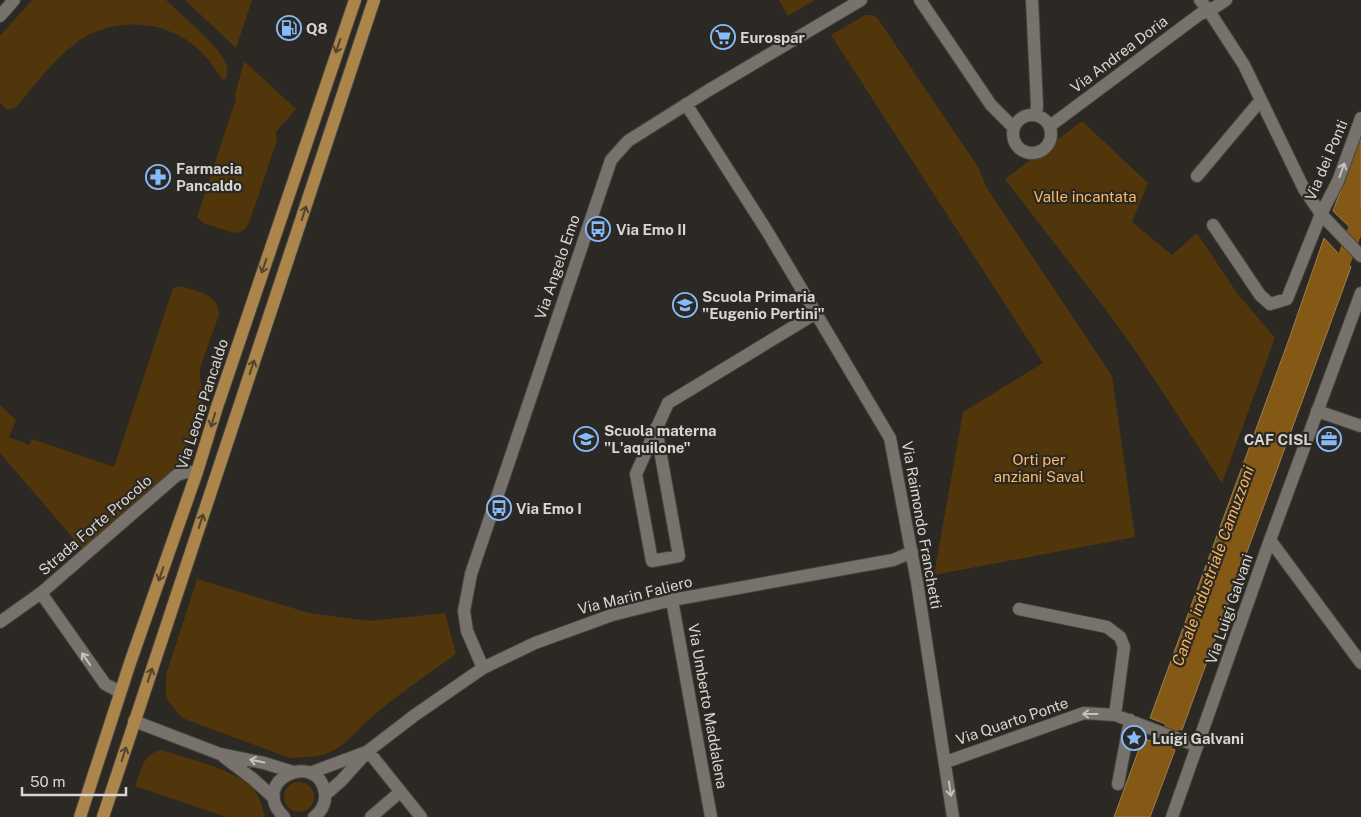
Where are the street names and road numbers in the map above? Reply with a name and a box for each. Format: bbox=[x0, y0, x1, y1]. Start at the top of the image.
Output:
street label: Via Andrea Doria bbox=[1067, 12, 1171, 96]
street label: Via dei Ponti bbox=[1301, 117, 1351, 203]
street label: Via Angelo Emo bbox=[531, 213, 583, 321]
street label: Via Leone Pancaldo bbox=[173, 337, 231, 471]
street label: Via Raimondo Franchetti bbox=[899, 440, 945, 610]
street label: Strada Forte Procolo bbox=[35, 471, 155, 579]
street label: Via Luigi Galvani bbox=[1202, 552, 1256, 666]
street label: Via Marin Faliero bbox=[576, 573, 694, 617]
street label: Via Umberto Maddalena bbox=[685, 622, 731, 790]
street label: Via Quarto Ponte bbox=[954, 694, 1070, 748]

